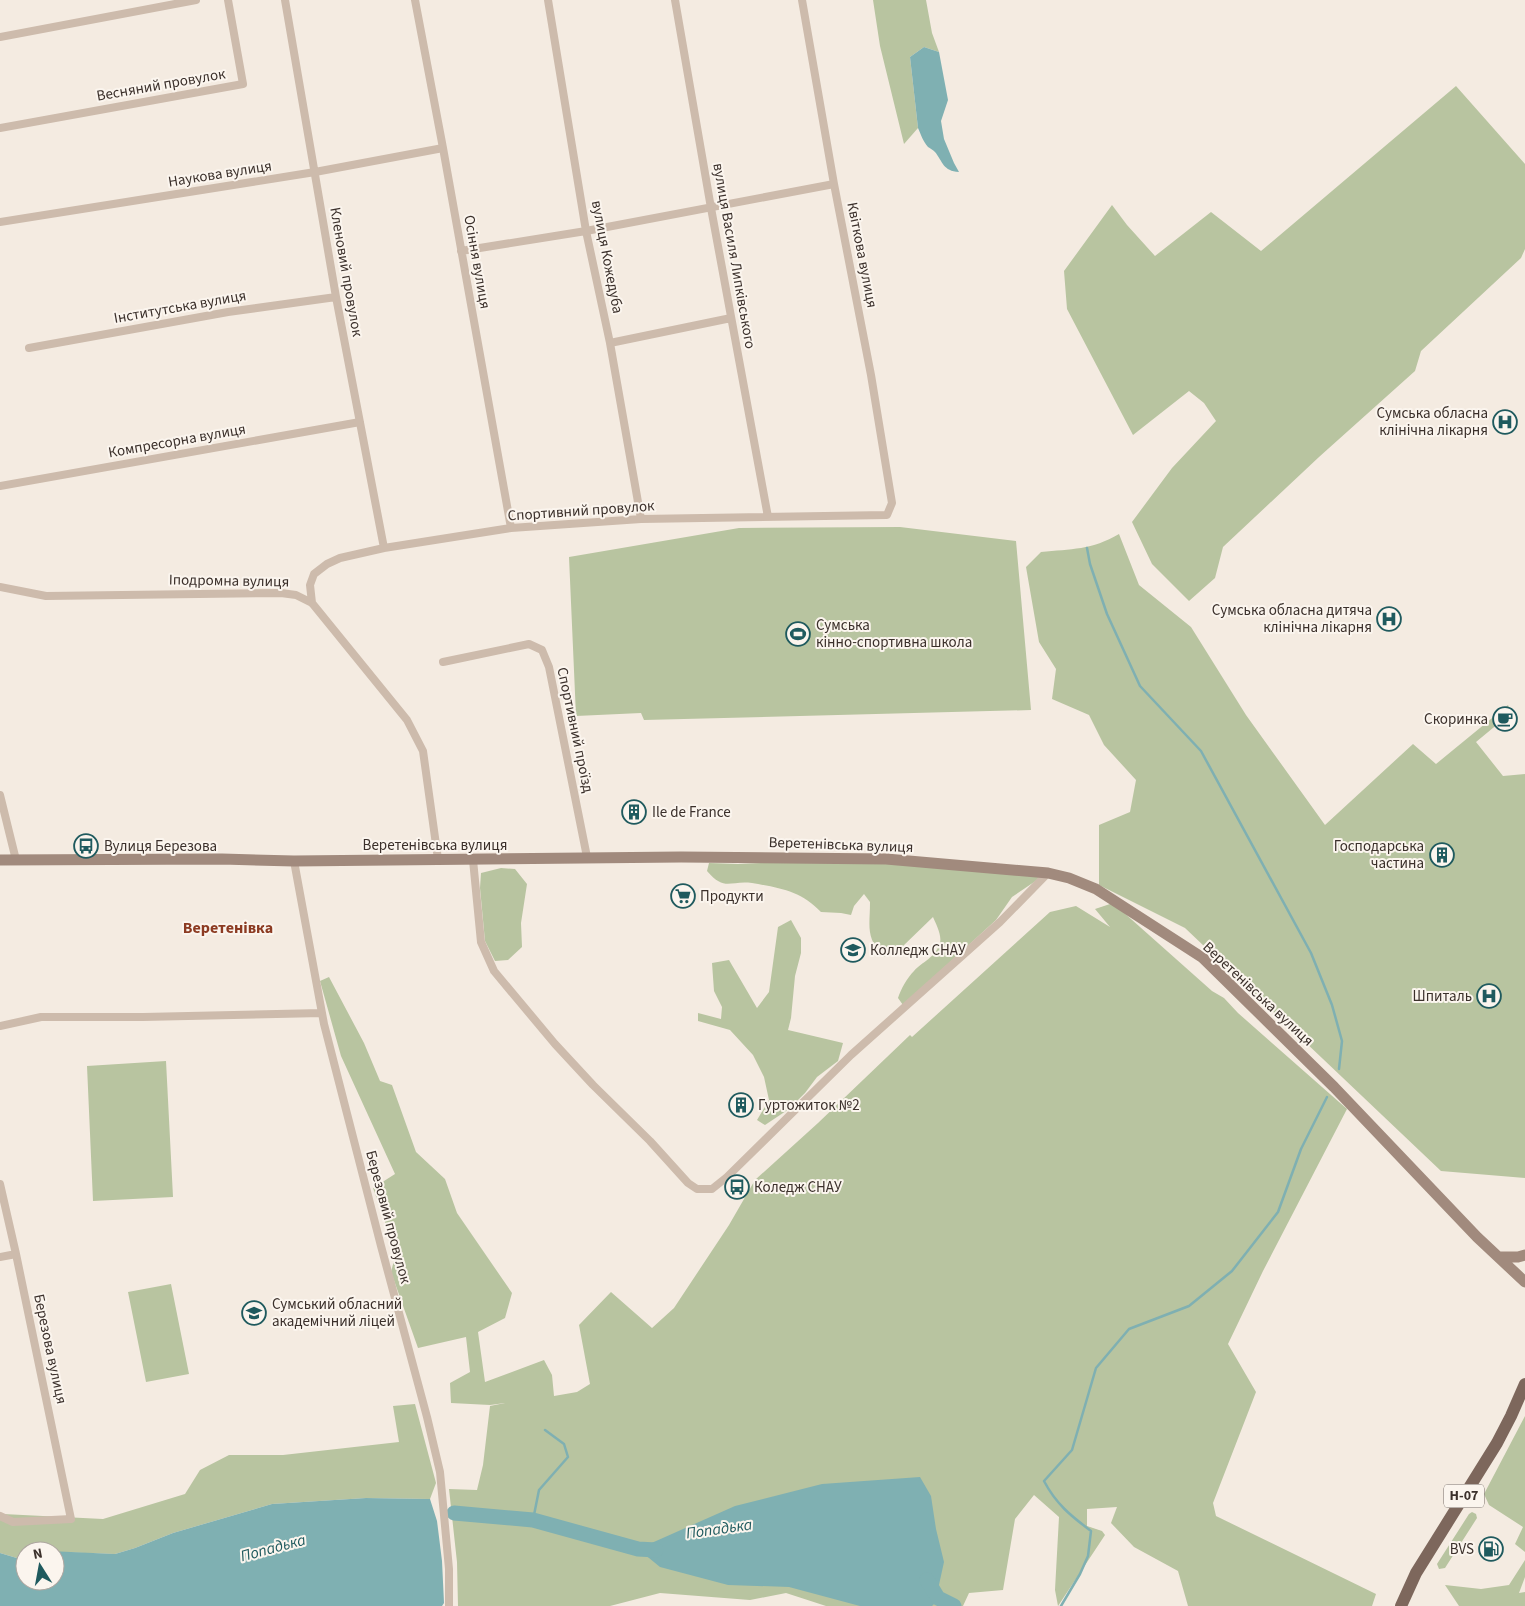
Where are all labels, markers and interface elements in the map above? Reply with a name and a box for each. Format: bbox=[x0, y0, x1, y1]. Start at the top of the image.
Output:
street label: Весняний провулок bbox=[95, 63, 228, 107]
street label: Наукова вулиця bbox=[167, 155, 273, 193]
street label: вулиця Василя Липківського bbox=[707, 161, 761, 351]
street label: вулиця Кожедуба bbox=[586, 199, 628, 315]
street label: Квіткова вулиця bbox=[841, 200, 883, 310]
street label: Кленовий провулок bbox=[324, 206, 368, 339]
street label: Осіння вулиця bbox=[458, 213, 496, 311]
street label: Інститутська вулиця bbox=[112, 285, 248, 329]
place label: Сумська обласна клінічна лікарня bbox=[1377, 403, 1488, 441]
hospital icon: Сумська обласна клінічна лікарня bbox=[1492, 409, 1518, 435]
street label: Компресорна вулиця bbox=[107, 419, 247, 463]
street label: Спортивний провулок bbox=[507, 495, 656, 527]
street label: Іподромна вулиця bbox=[169, 569, 289, 593]
place label: Сумська обласна дитяча клінічна лікарня bbox=[1212, 600, 1372, 638]
hospital icon: Сумська обласна дитяча клінічна лікарня bbox=[1376, 606, 1402, 632]
place label: Сумська кінно-спортивна школа bbox=[816, 615, 972, 653]
sports icon: Сумська кінно-спортивна школа bbox=[785, 621, 811, 647]
street label: Спортивний проїзд bbox=[551, 665, 599, 795]
cafe icon: Скоринка bbox=[1492, 706, 1518, 732]
place label: Скоринка bbox=[1424, 709, 1488, 730]
building icon: Ile de France bbox=[621, 799, 647, 825]
place label: Ile de France bbox=[652, 802, 731, 823]
street label: Веретенівська вулиця bbox=[768, 832, 914, 858]
bus stop icon: Вулиця Березова bbox=[73, 833, 99, 859]
street label: Веретенівська вулиця bbox=[363, 835, 507, 856]
place label: Вулиця Березова bbox=[104, 836, 217, 857]
place label: Господарська частина bbox=[1334, 836, 1424, 874]
building icon: Господарська частина bbox=[1429, 842, 1455, 868]
supermarket icon: Продукти bbox=[670, 883, 696, 909]
place label: Продукти bbox=[700, 886, 764, 907]
district label: Веретенівка bbox=[183, 917, 273, 939]
school or university icon: Колледж СНАУ bbox=[840, 937, 866, 963]
street label: Веретенівська вулиця bbox=[1198, 937, 1318, 1051]
place label: Колледж СНАУ bbox=[870, 940, 966, 961]
hospital icon: Шпиталь bbox=[1476, 983, 1502, 1009]
place label: Шпиталь bbox=[1413, 986, 1472, 1007]
building icon: Гуртожиток №2 bbox=[728, 1092, 754, 1118]
place label: Гуртожиток №2 bbox=[758, 1095, 860, 1116]
street label: Березовий провулок bbox=[360, 1148, 416, 1287]
bus stop icon: Коледж СНАУ bbox=[724, 1174, 750, 1200]
place label: Коледж СНАУ bbox=[754, 1177, 842, 1198]
street label: Березова вулиця bbox=[28, 1292, 72, 1406]
place label: Сумський обласний академічний ліцей bbox=[272, 1294, 402, 1332]
school or university icon: Сумський обласний академічний ліцей bbox=[241, 1300, 267, 1326]
road number: Н-07 bbox=[1444, 1484, 1484, 1508]
water label: Попадька bbox=[684, 1513, 754, 1545]
water label: Попадька bbox=[238, 1529, 308, 1567]
fuel station icon: BVS bbox=[1478, 1536, 1504, 1562]
place label: BVS bbox=[1450, 1539, 1474, 1560]
north arrow bbox=[15, 1541, 65, 1591]
text: N bbox=[31, 1544, 44, 1565]

